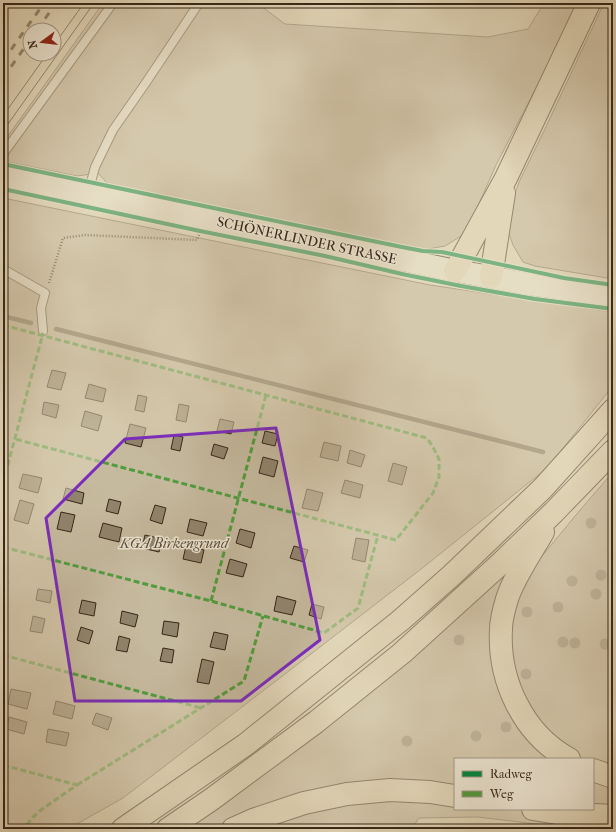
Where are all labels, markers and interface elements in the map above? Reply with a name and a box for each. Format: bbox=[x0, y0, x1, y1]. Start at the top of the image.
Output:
north arrow bbox=[22, 22, 62, 62]
text: N bbox=[25, 38, 40, 50]
street label: SCHÖNERLINDER STRASSE bbox=[215, 212, 399, 268]
park label: KGA Birkengrund bbox=[119, 535, 230, 552]
legend bbox=[454, 758, 594, 810]
text: Radweg bbox=[490, 767, 533, 781]
text: Weg bbox=[489, 787, 514, 801]

